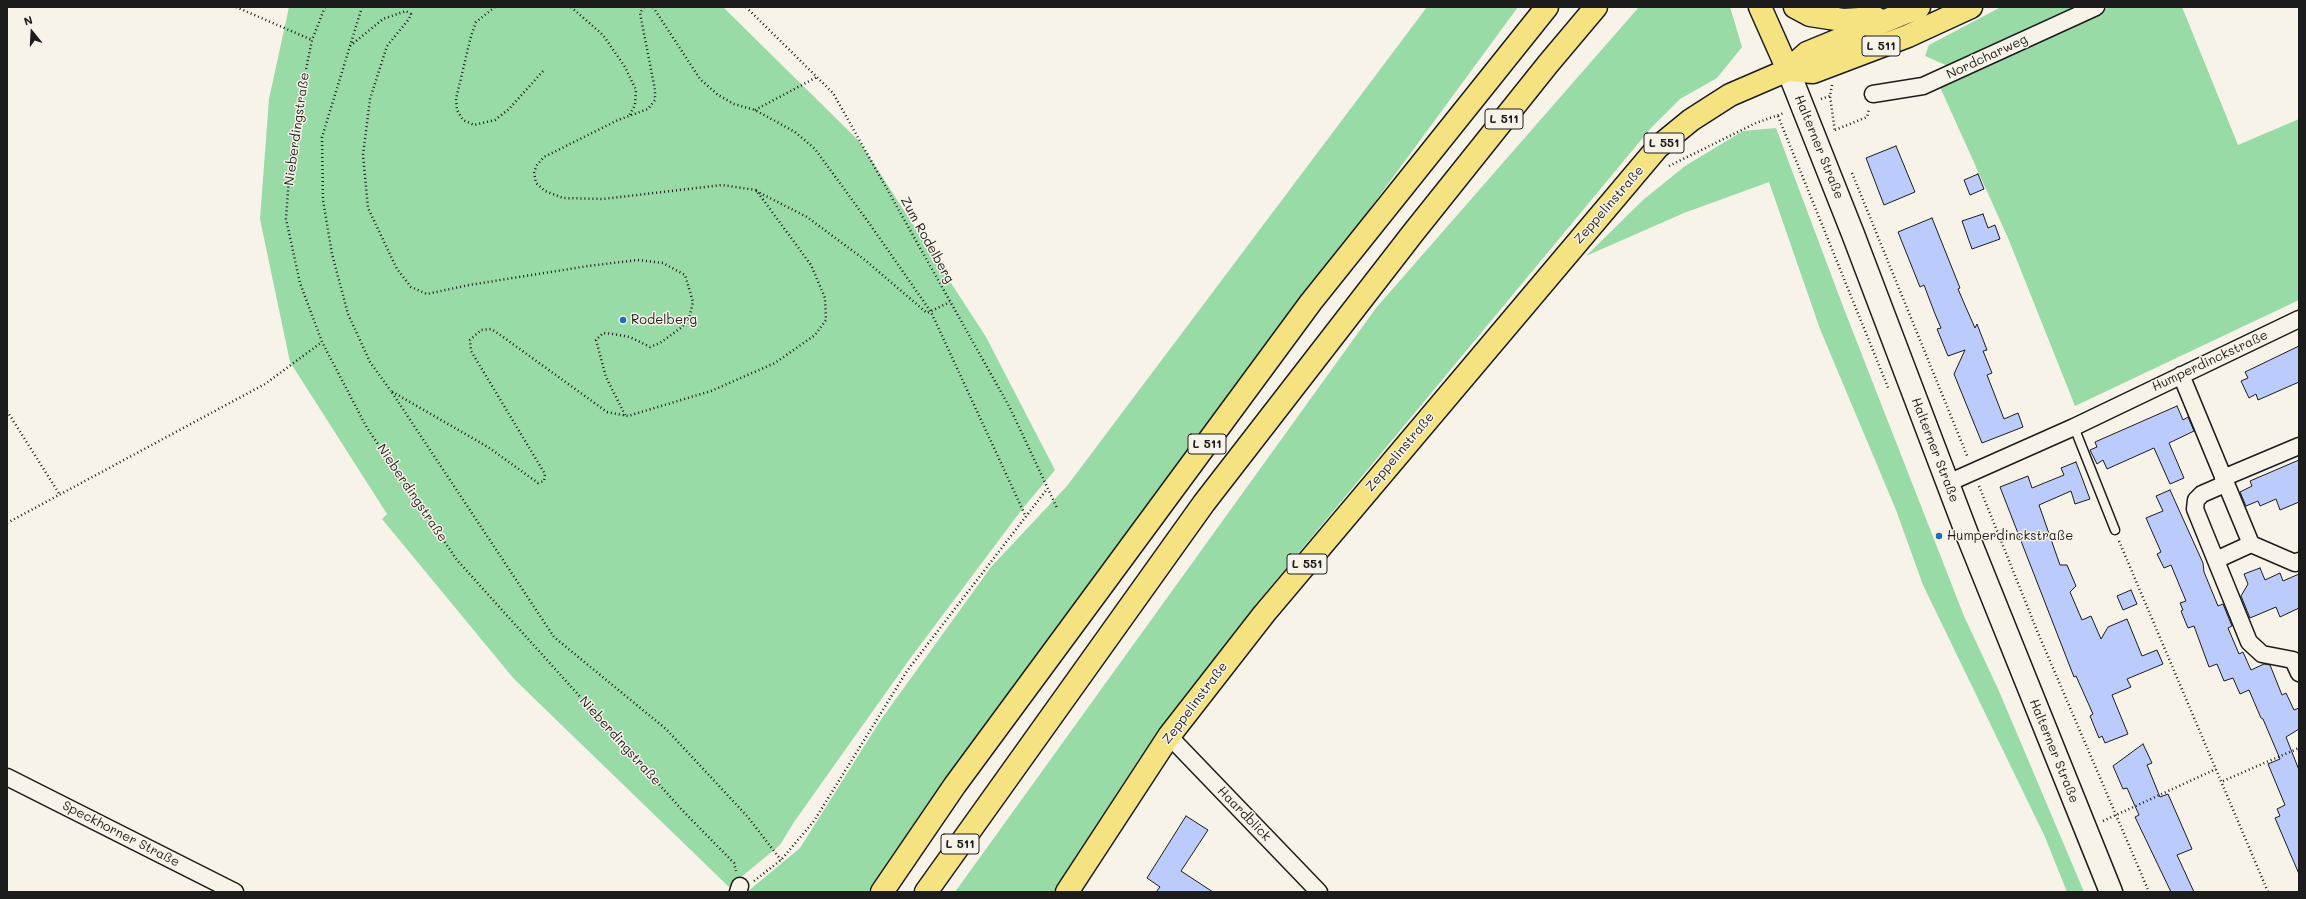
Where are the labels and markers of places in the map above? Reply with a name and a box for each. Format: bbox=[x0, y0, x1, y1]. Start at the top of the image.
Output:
place label: Rodelberg bbox=[631, 312, 697, 328]
marker: Rodelberg bbox=[618, 315, 628, 325]
place label: Humperdinckstraße bbox=[1947, 528, 2073, 544]
marker: Humperdinckstraße bbox=[1934, 531, 1944, 541]

